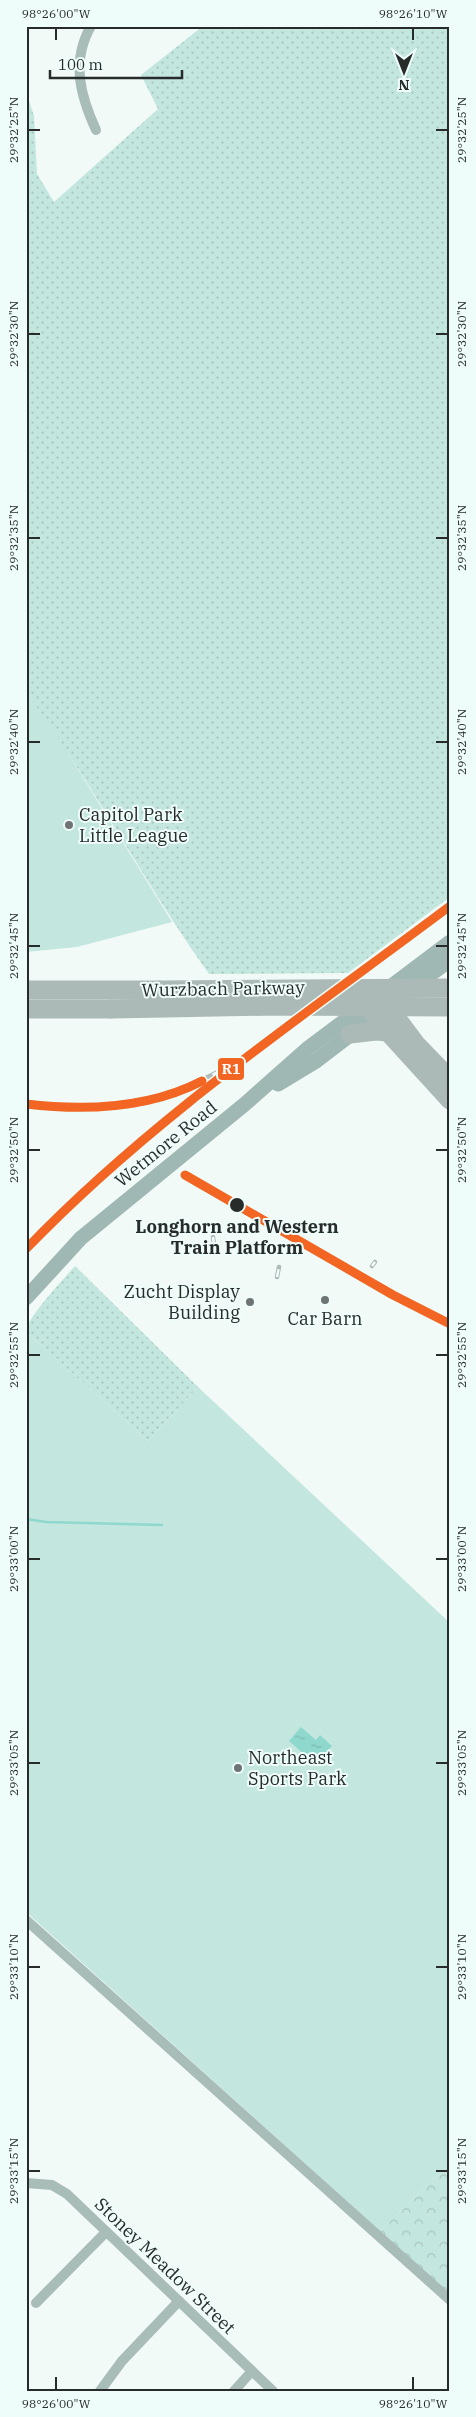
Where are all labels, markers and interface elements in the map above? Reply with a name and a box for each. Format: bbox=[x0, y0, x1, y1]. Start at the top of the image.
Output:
text: 98°26'00"W bbox=[22, 6, 91, 21]
text: 98°26'10"W bbox=[379, 6, 448, 21]
scale bar bbox=[50, 48, 182, 80]
north arrow bbox=[378, 48, 428, 98]
text: 100 m bbox=[58, 55, 103, 74]
text: N bbox=[398, 76, 410, 94]
text: 29°32'25"N bbox=[6, 97, 21, 163]
text: 29°32'25"N bbox=[454, 97, 469, 163]
text: 29°32'30"N bbox=[6, 301, 21, 367]
text: 29°32'30"N bbox=[454, 301, 469, 367]
text: 29°32'35"N bbox=[6, 505, 21, 571]
text: 29°32'35"N bbox=[454, 505, 469, 571]
text: 29°32'40"N bbox=[6, 709, 21, 775]
text: 29°32'40"N bbox=[454, 709, 469, 775]
place label: Capitol Park Little League bbox=[79, 803, 188, 847]
marker: Capitol Park Little League bbox=[63, 819, 75, 831]
text: 29°32'45"N bbox=[6, 913, 21, 979]
text: 29°32'45"N bbox=[454, 913, 469, 979]
street label: Wurzbach Parkway bbox=[141, 976, 305, 1001]
line badge: R1 bbox=[217, 1057, 245, 1081]
text: R1 bbox=[222, 1060, 240, 1078]
street label: Wetmore Road bbox=[110, 1095, 221, 1192]
text: 29°32'50"N bbox=[6, 1117, 21, 1183]
text: 29°32'50"N bbox=[454, 1117, 469, 1183]
marker: Longhorn and Western Train Platform bbox=[228, 1196, 246, 1214]
place label: Longhorn and Western Train Platform bbox=[135, 1215, 339, 1259]
place label: Zucht Display Building bbox=[124, 1280, 240, 1324]
marker: Car Barn bbox=[319, 1294, 331, 1306]
marker: Zucht Display Building bbox=[244, 1296, 256, 1308]
place label: Car Barn bbox=[288, 1307, 362, 1330]
text: 29°32'55"N bbox=[6, 1322, 21, 1388]
text: 29°32'55"N bbox=[454, 1322, 469, 1388]
text: 29°33'00"N bbox=[6, 1526, 21, 1592]
text: 29°33'00"N bbox=[454, 1526, 469, 1592]
text: 29°33'05"N bbox=[6, 1730, 21, 1796]
text: 29°33'05"N bbox=[454, 1730, 469, 1796]
place label: Northeast Sports Park bbox=[248, 1746, 347, 1790]
marker: Northeast Sports Park bbox=[232, 1762, 244, 1774]
text: 29°33'10"N bbox=[6, 1934, 21, 2000]
text: 29°33'10"N bbox=[454, 1934, 469, 2000]
text: 29°33'15"N bbox=[6, 2138, 21, 2204]
text: 29°33'15"N bbox=[454, 2138, 469, 2204]
street label: Stoney Meadow Street bbox=[90, 2192, 241, 2339]
text: 98°26'00"W bbox=[22, 2396, 91, 2411]
text: 98°26'10"W bbox=[379, 2396, 448, 2411]

